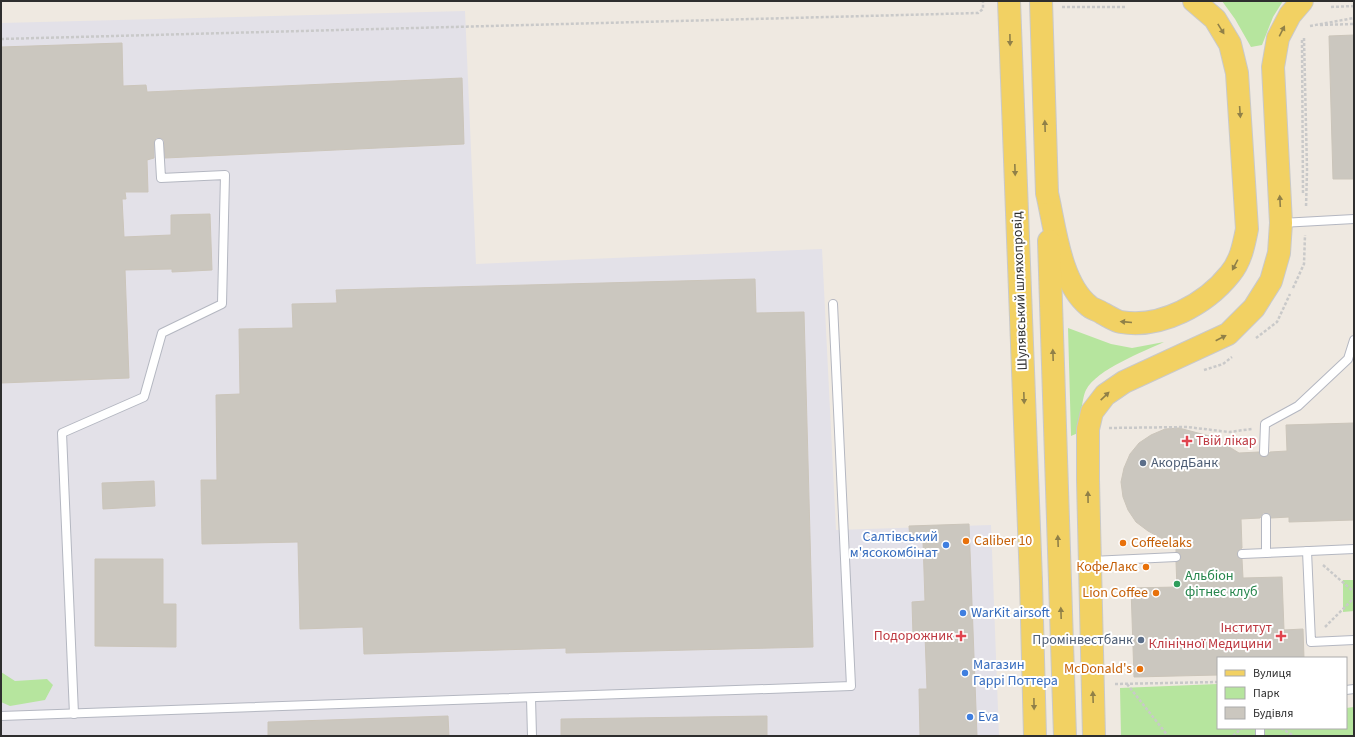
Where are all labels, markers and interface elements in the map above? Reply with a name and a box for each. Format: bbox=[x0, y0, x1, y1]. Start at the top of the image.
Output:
one-way arrow bbox=[1217, 23, 1224, 35]
one-way arrow bbox=[1279, 25, 1285, 37]
one-way arrow bbox=[1007, 34, 1013, 47]
one-way arrow bbox=[1236, 106, 1243, 118]
one-way arrow bbox=[1042, 120, 1048, 133]
one-way arrow bbox=[1011, 164, 1018, 176]
one-way arrow bbox=[1277, 194, 1283, 207]
street label: Шулявський шляхопровід bbox=[1007, 211, 1033, 371]
one-way arrow bbox=[1232, 259, 1238, 271]
one-way arrow bbox=[1120, 318, 1132, 325]
one-way arrow bbox=[1215, 334, 1227, 341]
one-way arrow bbox=[1049, 349, 1056, 361]
one-way arrow bbox=[1100, 391, 1110, 401]
one-way arrow bbox=[1021, 392, 1027, 405]
place label: Твій лікар bbox=[1196, 431, 1257, 451]
marker: Твій лікар bbox=[1181, 435, 1193, 447]
place label: АкордБанк bbox=[1151, 453, 1218, 473]
marker: АкордБанк bbox=[1138, 458, 1148, 468]
one-way arrow bbox=[1085, 490, 1091, 503]
place label: Салтівський м'ясокомбінат bbox=[850, 527, 939, 563]
place label: Caliber 10 bbox=[974, 531, 1032, 551]
place label: Coffeelaks bbox=[1131, 533, 1192, 553]
one-way arrow bbox=[1055, 534, 1061, 547]
marker: Caliber 10 bbox=[961, 536, 971, 546]
marker: Coffeelaks bbox=[1118, 538, 1128, 548]
marker: Салтівський м'ясокомбінат bbox=[941, 540, 951, 550]
place label: КофеЛакс bbox=[1076, 557, 1139, 577]
marker: КофеЛакс bbox=[1141, 562, 1151, 572]
place label: Альбіон фітнес клуб bbox=[1185, 566, 1258, 602]
marker: Альбіон фітнес клуб bbox=[1172, 579, 1182, 589]
place label: Lion Coffee bbox=[1082, 583, 1148, 603]
marker: Lion Coffee bbox=[1151, 588, 1161, 598]
place label: WarKit airsoft bbox=[971, 603, 1051, 623]
one-way arrow bbox=[1057, 607, 1064, 619]
marker: WarKit airsoft bbox=[958, 608, 968, 618]
place label: Інститут Клінічної Медицини bbox=[1149, 618, 1273, 654]
place label: Подорожник bbox=[874, 626, 953, 646]
place label: Промінвестбанк bbox=[1032, 630, 1133, 650]
marker: Інститут Клінічної Медицини bbox=[1275, 630, 1287, 642]
marker: Подорожник bbox=[956, 631, 966, 641]
marker: Промінвестбанк bbox=[1136, 635, 1146, 645]
place label: Магазин Гаррі Поттера bbox=[973, 655, 1058, 691]
legend bbox=[1217, 657, 1347, 729]
place label: McDonald's bbox=[1064, 659, 1132, 679]
marker: McDonald's bbox=[1135, 664, 1145, 674]
text: Вулиця bbox=[1253, 665, 1291, 682]
marker: Магазин Гаррі Поттера bbox=[960, 668, 970, 678]
text: Парк bbox=[1253, 685, 1279, 702]
one-way arrow bbox=[1090, 691, 1097, 703]
one-way arrow bbox=[1031, 698, 1037, 711]
text: Будівля bbox=[1253, 705, 1293, 722]
place label: Eva bbox=[978, 707, 999, 727]
marker: Eva bbox=[965, 712, 975, 722]

